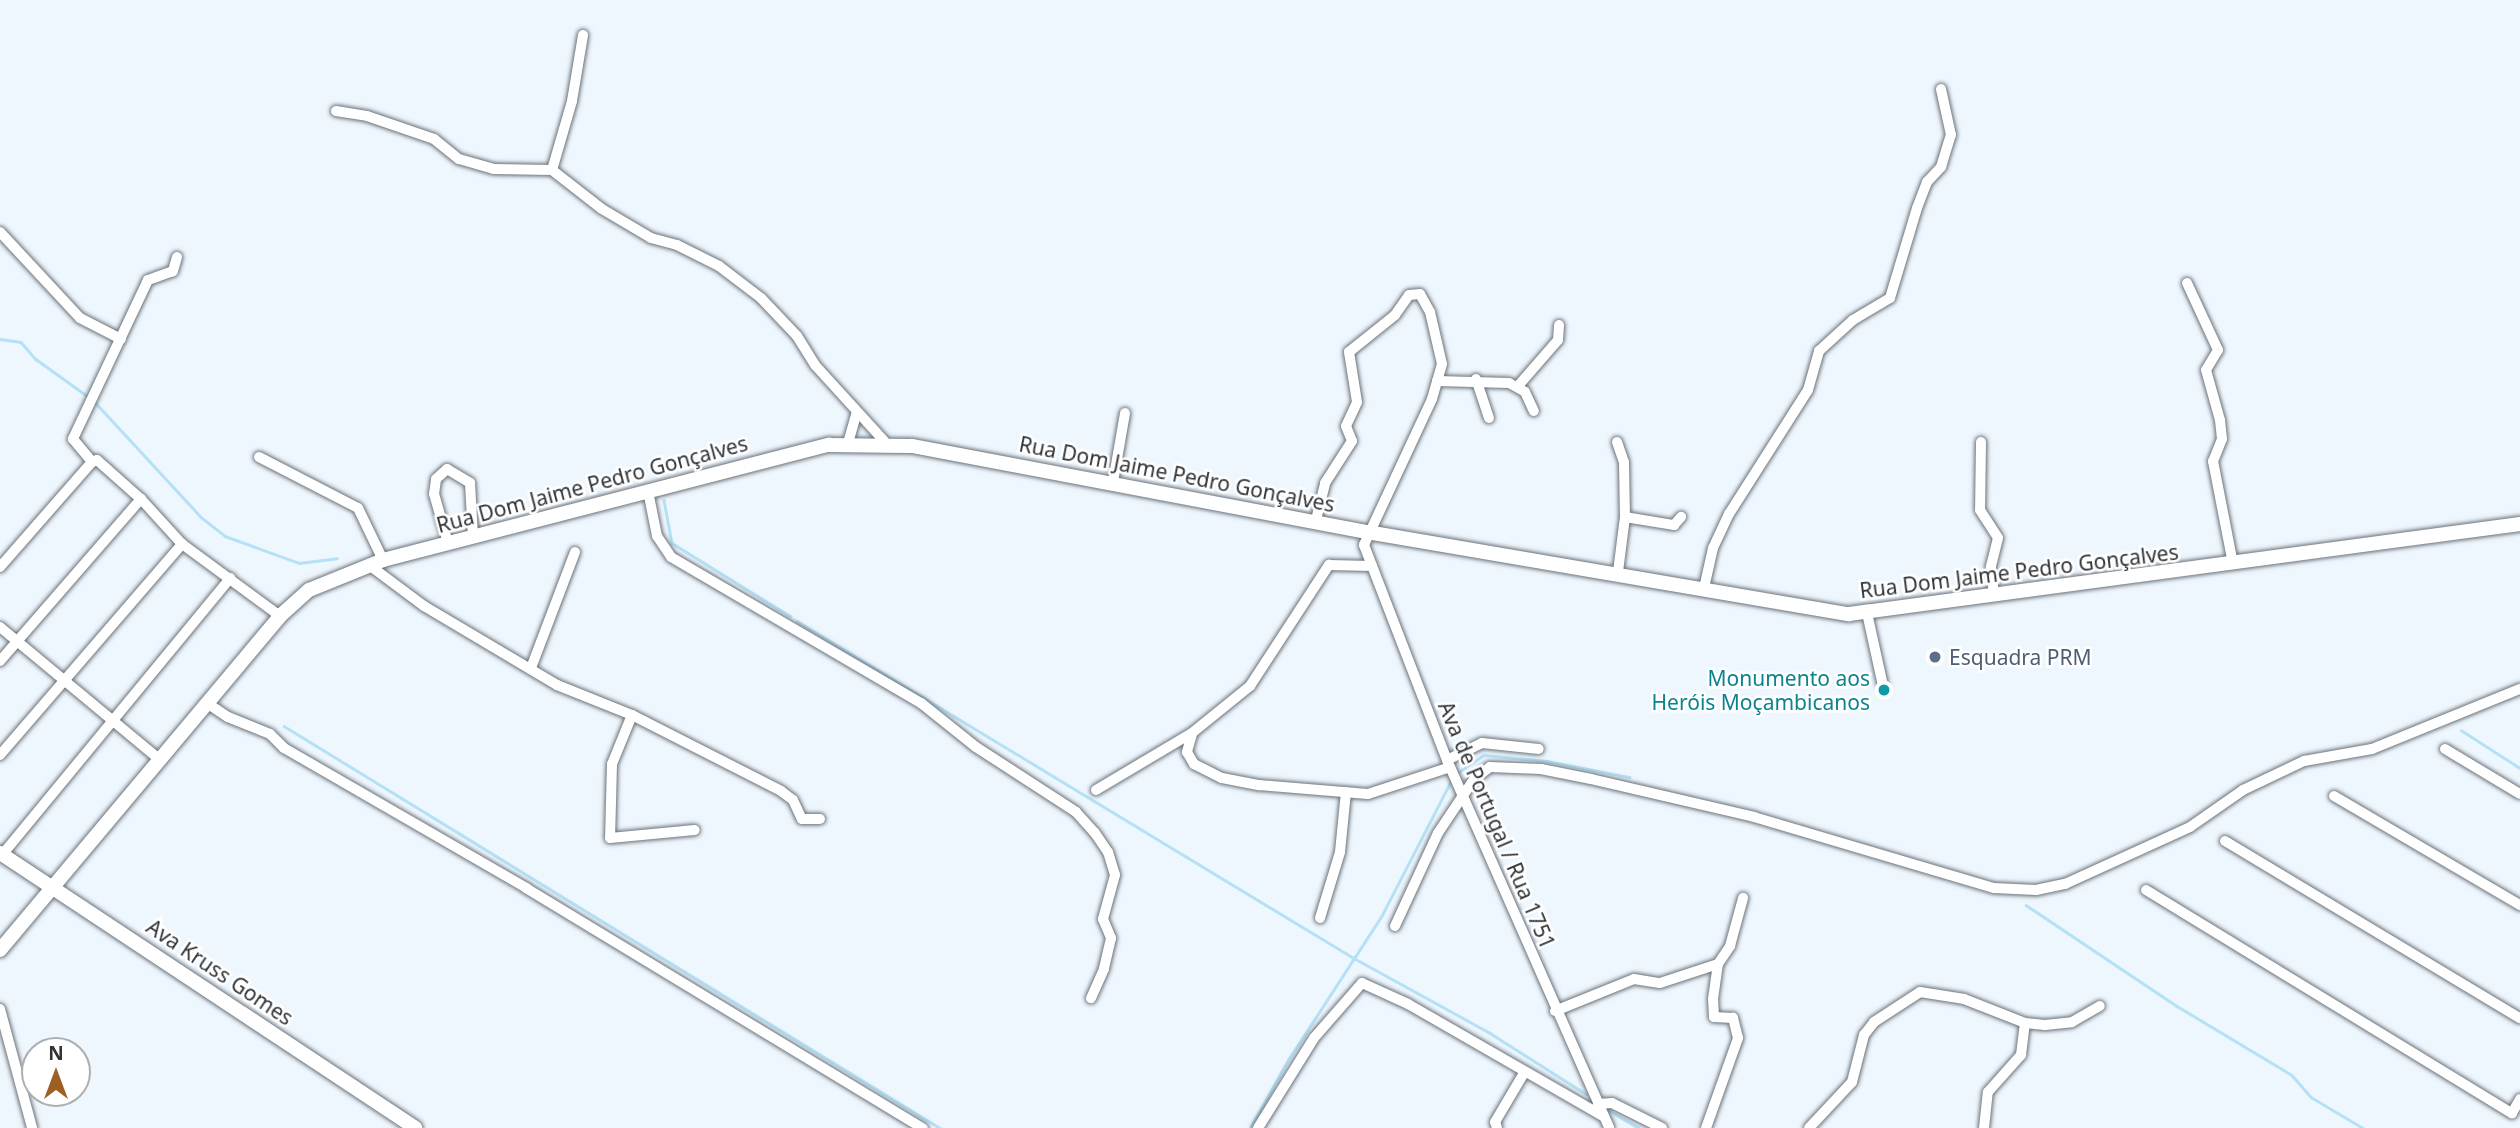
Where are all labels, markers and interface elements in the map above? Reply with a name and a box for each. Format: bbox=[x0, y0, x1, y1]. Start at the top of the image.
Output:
street label: Rua Dom Jaime Pedro Gonçalves bbox=[434, 430, 750, 538]
street label: Rua Dom Jaime Pedro Gonçalves bbox=[1017, 431, 1337, 517]
street label: Rua Dom Jaime Pedro Gonçalves bbox=[1858, 539, 2180, 603]
place label: Esquadra PRM bbox=[1949, 644, 2092, 670]
marker: Esquadra PRM bbox=[1927, 649, 1943, 665]
place label: Monumento aos Heróis Moçambicanos bbox=[1652, 665, 1870, 715]
marker: Monumento aos Heróis Moçambicanos bbox=[1876, 682, 1892, 698]
street label: Ava de Portugal / Rua 1751 bbox=[1433, 697, 1561, 953]
street label: Ava Kruss Gomes bbox=[142, 914, 298, 1030]
north arrow bbox=[21, 1037, 91, 1107]
text: N bbox=[48, 1040, 64, 1066]

